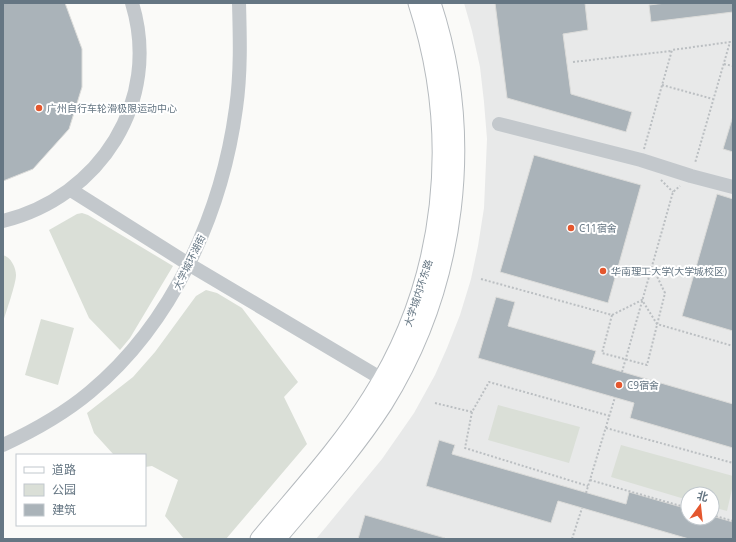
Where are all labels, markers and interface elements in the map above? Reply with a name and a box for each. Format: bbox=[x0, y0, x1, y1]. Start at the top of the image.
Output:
place label: 广州自行车轮滑极限运动中心 bbox=[47, 101, 177, 115]
marker: 广州自行车轮滑极限运动中心 bbox=[34, 103, 44, 113]
place label: C11宿舍 bbox=[579, 221, 617, 235]
marker: C11宿舍 bbox=[566, 223, 576, 233]
street label: 大学城环湖街 bbox=[170, 232, 208, 292]
street label: 大学城内环东路 bbox=[401, 258, 435, 328]
place label: 华南理工大学(大学城校区) bbox=[611, 264, 727, 278]
marker: 华南理工大学(大学城校区) bbox=[598, 266, 608, 276]
place label: C9宿舍 bbox=[627, 378, 659, 392]
marker: C9宿舍 bbox=[614, 380, 624, 390]
legend bbox=[16, 454, 146, 526]
text: 道路 bbox=[52, 461, 76, 478]
text: 公园 bbox=[52, 481, 76, 498]
north arrow bbox=[680, 486, 720, 526]
text: 北 bbox=[695, 487, 710, 505]
text: 建筑 bbox=[52, 501, 76, 518]

